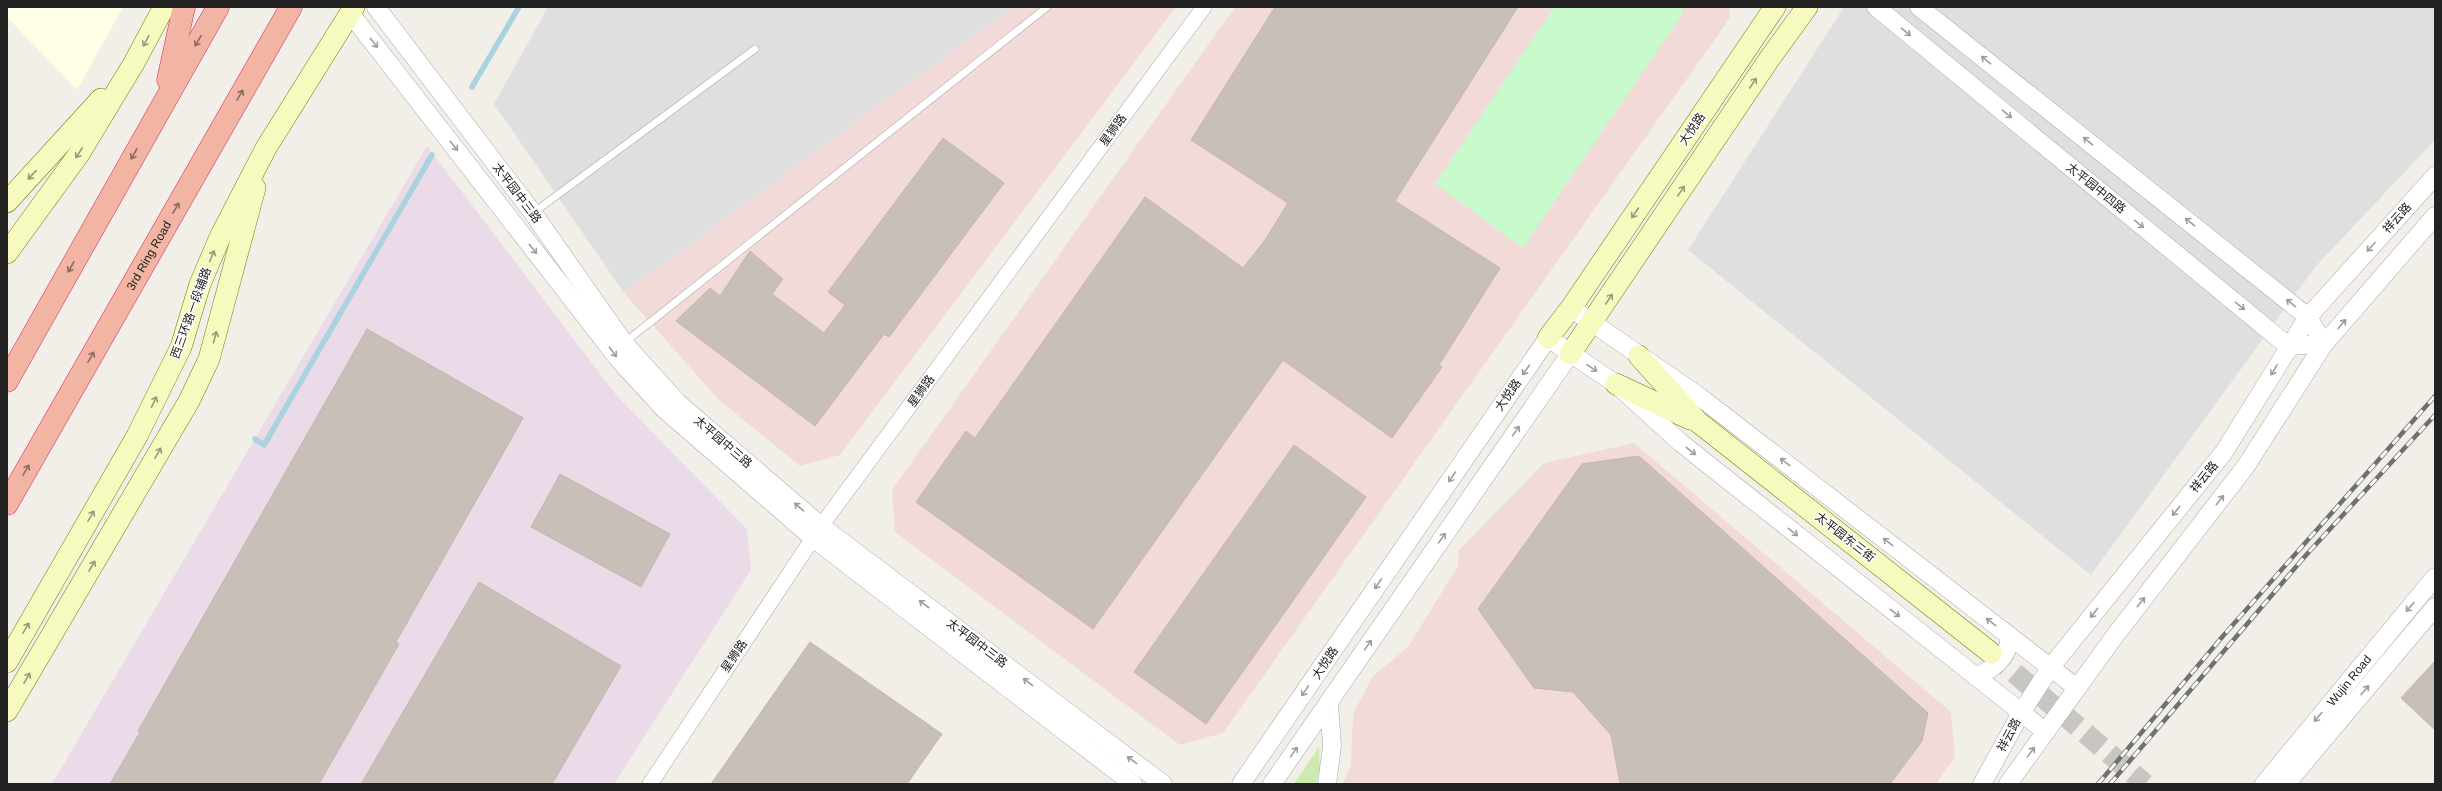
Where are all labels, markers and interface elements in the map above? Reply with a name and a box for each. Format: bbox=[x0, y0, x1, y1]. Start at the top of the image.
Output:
one-way arrow bbox=[1901, 27, 1912, 36]
one-way arrow bbox=[141, 35, 149, 47]
one-way arrow bbox=[194, 35, 202, 47]
one-way arrow bbox=[370, 38, 379, 49]
one-way arrow bbox=[1981, 56, 1992, 65]
one-way arrow bbox=[1750, 77, 1758, 89]
one-way arrow bbox=[237, 89, 245, 101]
street label: 大悦路 bbox=[1676, 110, 1708, 148]
one-way arrow bbox=[2001, 110, 2012, 119]
street label: 星狮路 bbox=[1097, 111, 1129, 149]
one-way arrow bbox=[2083, 137, 2093, 146]
one-way arrow bbox=[450, 141, 458, 152]
one-way arrow bbox=[75, 147, 83, 158]
one-way arrow bbox=[130, 148, 138, 160]
street label: 太平园中三路 bbox=[490, 160, 544, 226]
street label: 太平园中四路 bbox=[2064, 160, 2128, 216]
one-way arrow bbox=[28, 169, 37, 179]
one-way arrow bbox=[1677, 186, 1685, 197]
street label: 祥云路 bbox=[2380, 200, 2414, 236]
one-way arrow bbox=[172, 202, 180, 214]
one-way arrow bbox=[1631, 207, 1639, 218]
one-way arrow bbox=[2184, 218, 2195, 227]
street label: 3rd Ring Road bbox=[124, 219, 174, 293]
one-way arrow bbox=[2134, 219, 2145, 228]
one-way arrow bbox=[2367, 241, 2376, 251]
one-way arrow bbox=[529, 243, 538, 254]
one-way arrow bbox=[209, 250, 217, 262]
one-way arrow bbox=[66, 261, 74, 273]
street label: 西三环路一段辅路 bbox=[168, 265, 214, 361]
one-way arrow bbox=[1605, 294, 1613, 305]
one-way arrow bbox=[2286, 299, 2297, 308]
one-way arrow bbox=[2234, 302, 2245, 310]
one-way arrow bbox=[2337, 318, 2346, 329]
one-way arrow bbox=[212, 331, 219, 344]
one-way arrow bbox=[609, 346, 617, 357]
one-way arrow bbox=[87, 351, 95, 363]
one-way arrow bbox=[1522, 364, 1530, 375]
one-way arrow bbox=[1586, 364, 1597, 372]
one-way arrow bbox=[2269, 364, 2277, 376]
street label: 星狮路 bbox=[905, 372, 937, 410]
street label: 大悦路 bbox=[1492, 376, 1524, 414]
one-way arrow bbox=[151, 396, 158, 408]
street label: 太平园中三路 bbox=[691, 413, 755, 471]
one-way arrow bbox=[1512, 426, 1520, 437]
one-way arrow bbox=[155, 447, 163, 459]
one-way arrow bbox=[1685, 447, 1696, 456]
one-way arrow bbox=[1780, 458, 1791, 467]
street label: 祥云路 bbox=[2187, 459, 2221, 495]
one-way arrow bbox=[23, 464, 31, 476]
one-way arrow bbox=[1448, 471, 1456, 482]
one-way arrow bbox=[2216, 494, 2225, 505]
one-way arrow bbox=[794, 503, 805, 512]
one-way arrow bbox=[2172, 506, 2180, 517]
street label: 太平园东三街 bbox=[1812, 509, 1878, 565]
one-way arrow bbox=[88, 510, 96, 522]
one-way arrow bbox=[1787, 528, 1798, 536]
one-way arrow bbox=[1438, 533, 1446, 544]
one-way arrow bbox=[1882, 538, 1893, 546]
one-way arrow bbox=[89, 560, 97, 572]
one-way arrow bbox=[1374, 578, 1382, 590]
one-way arrow bbox=[2137, 597, 2145, 608]
one-way arrow bbox=[919, 600, 930, 608]
one-way arrow bbox=[2406, 601, 2415, 612]
one-way arrow bbox=[2090, 607, 2099, 618]
one-way arrow bbox=[1889, 608, 1900, 617]
street label: 太平园中三路 bbox=[944, 616, 1010, 670]
one-way arrow bbox=[1985, 618, 1996, 626]
one-way arrow bbox=[23, 622, 31, 634]
street label: 星狮路 bbox=[718, 637, 750, 675]
one-way arrow bbox=[1364, 640, 1372, 651]
street label: 大悦路 bbox=[1309, 644, 1341, 682]
street label: Wujin Road bbox=[2324, 652, 2374, 709]
one-way arrow bbox=[23, 672, 31, 684]
one-way arrow bbox=[1023, 678, 1034, 686]
one-way arrow bbox=[2360, 685, 2369, 695]
one-way arrow bbox=[1301, 686, 1309, 697]
one-way arrow bbox=[2314, 712, 2322, 723]
street label: 祥云路 bbox=[1994, 716, 2024, 754]
one-way arrow bbox=[1290, 747, 1298, 758]
one-way arrow bbox=[2027, 747, 2035, 758]
one-way arrow bbox=[1126, 756, 1137, 765]

